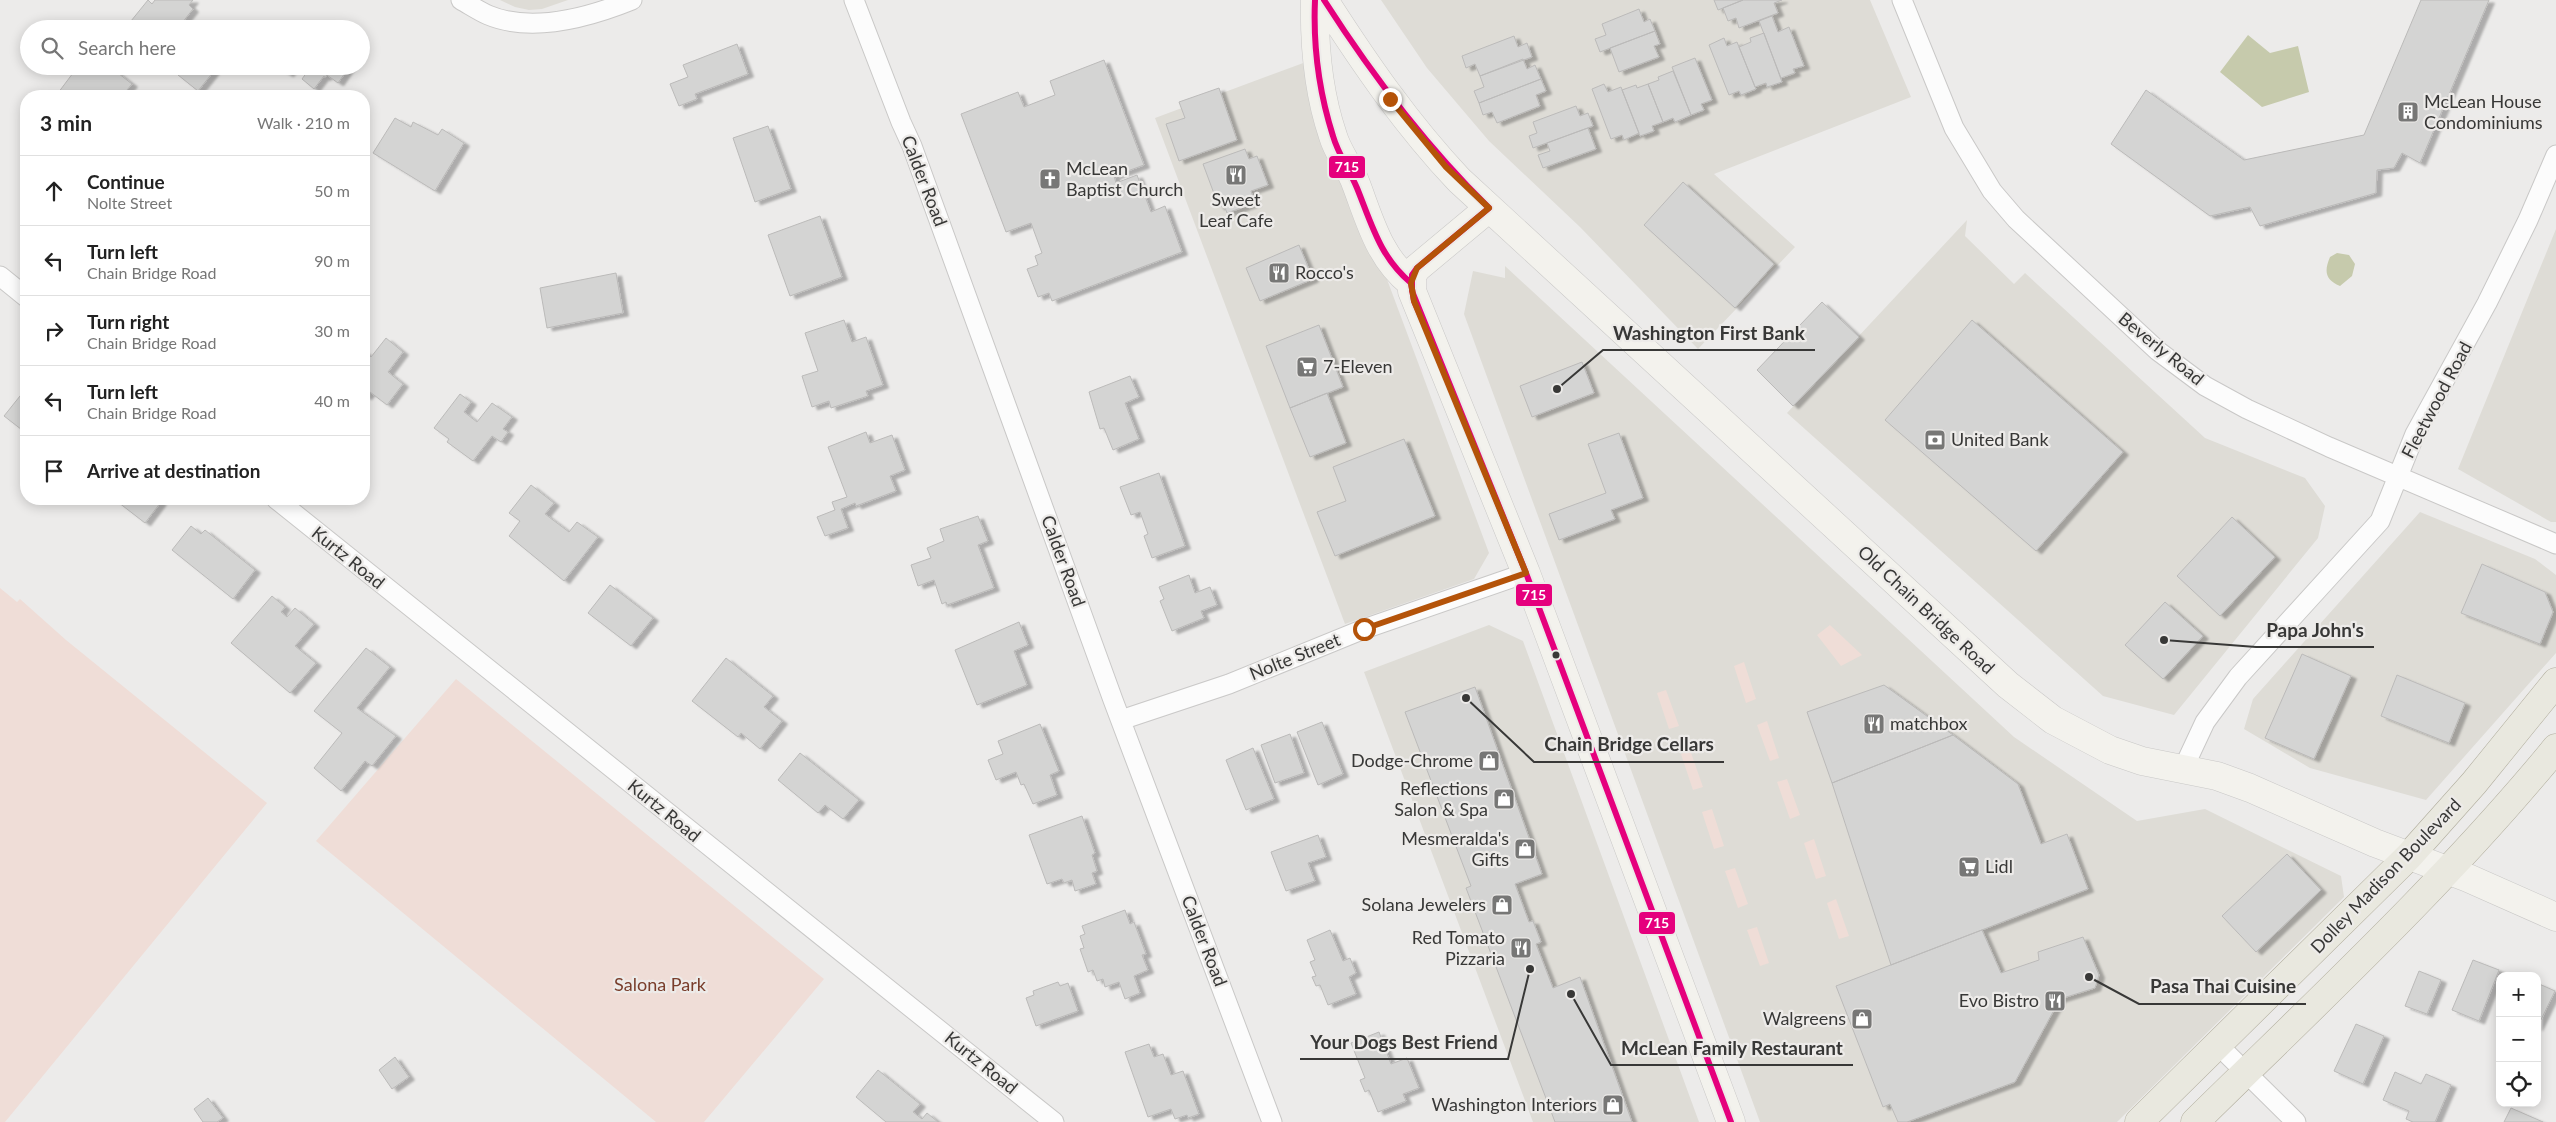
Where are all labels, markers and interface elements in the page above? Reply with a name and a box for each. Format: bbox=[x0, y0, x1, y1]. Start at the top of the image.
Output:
search box bbox=[20, 20, 370, 75]
icon: search bbox=[38, 34, 66, 62]
text: Search here bbox=[78, 36, 176, 59]
route end bbox=[1379, 88, 1402, 111]
place label: McLean House Condominiums bbox=[2424, 90, 2543, 133]
building icon: McLean House Condominiums bbox=[2396, 100, 2420, 124]
text: 3 min bbox=[40, 110, 92, 135]
text: Walk · 210 m bbox=[257, 113, 350, 132]
street label: Calder Road bbox=[898, 132, 952, 229]
line badge: 715 bbox=[1328, 155, 1366, 179]
place label: McLean Baptist Church bbox=[1066, 157, 1183, 200]
text: 715 bbox=[1335, 158, 1359, 175]
restaurant icon: Sweet Leaf Cafe bbox=[1224, 163, 1248, 187]
church icon: McLean Baptist Church bbox=[1038, 167, 1062, 191]
text: Continue bbox=[87, 170, 165, 193]
icon: ahead bbox=[40, 177, 68, 205]
text: 50 m bbox=[314, 181, 350, 200]
place label: Sweet Leaf Cafe bbox=[1199, 188, 1273, 231]
text: Nolte Street bbox=[87, 193, 172, 212]
text: Turn left bbox=[87, 240, 158, 263]
icon: left bbox=[40, 247, 68, 275]
text: 90 m bbox=[314, 251, 350, 270]
restaurant icon: Rocco's bbox=[1267, 261, 1291, 285]
place label: Rocco's bbox=[1295, 261, 1354, 283]
text: Chain Bridge Road bbox=[87, 263, 216, 282]
street label: Beverly Road bbox=[2114, 307, 2209, 389]
text: Turn right bbox=[87, 310, 169, 333]
callout: Washington First Bank bbox=[1603, 316, 1815, 350]
icon: right bbox=[40, 317, 68, 345]
text: 30 m bbox=[314, 321, 350, 340]
text: Washington First Bank bbox=[1613, 321, 1806, 344]
text: Chain Bridge Road bbox=[87, 333, 216, 352]
street label: Fleetwood Road bbox=[2396, 338, 2476, 462]
supermarket icon: 7-Eleven bbox=[1295, 355, 1319, 379]
place label: 7-Eleven bbox=[1323, 355, 1393, 377]
text: Turn left bbox=[87, 380, 158, 403]
icon: left bbox=[40, 387, 68, 415]
text: 40 m bbox=[314, 391, 350, 410]
text: Chain Bridge Road bbox=[87, 403, 216, 422]
bank icon: United Bank bbox=[1923, 428, 1947, 452]
place label: United Bank bbox=[1951, 428, 2049, 450]
icon: arrive bbox=[40, 457, 68, 485]
text: Arrive at destination bbox=[87, 459, 260, 482]
street label: Calder Road bbox=[1037, 512, 1091, 609]
street label: Kurtz Road bbox=[308, 521, 389, 593]
street label: Old Chain Bridge Road bbox=[1854, 540, 2000, 678]
line badge: 715 bbox=[1515, 583, 1553, 607]
text: 715 bbox=[1522, 586, 1546, 603]
callout: Papa John's bbox=[2256, 613, 2374, 647]
route start bbox=[1353, 618, 1376, 641]
text: Papa John's bbox=[2266, 618, 2364, 641]
street label: Nolte Street bbox=[1246, 628, 1344, 684]
unlabelled marker bbox=[1551, 650, 1561, 660]
restaurant icon: matchbox bbox=[1862, 712, 1886, 736]
place label: matchbox bbox=[1890, 712, 1968, 734]
callout: Chain Bridge Cellars bbox=[1534, 728, 1724, 762]
text: Chain Bridge Cellars bbox=[1544, 732, 1714, 755]
place label: Dodge-Chrome bbox=[1351, 749, 1473, 771]
shop icon: Dodge-Chrome bbox=[1477, 749, 1501, 773]
street label: Kurtz Road bbox=[624, 774, 705, 846]
place label: Reflections Salon & Spa bbox=[1394, 777, 1488, 820]
shop icon: Reflections Salon & Spa bbox=[1492, 787, 1516, 811]
street label: Dolley Madison Boulevard bbox=[2305, 793, 2465, 957]
place label: Mesmeralda's Gifts bbox=[1401, 827, 1509, 870]
shop icon: Mesmeralda's Gifts bbox=[1513, 837, 1537, 861]
supermarket icon: Lidl bbox=[1957, 855, 1981, 879]
place label: Lidl bbox=[1985, 855, 2013, 877]
street label: Calder Road bbox=[1178, 892, 1232, 989]
place label: Solana Jewelers bbox=[1362, 893, 1486, 915]
shop icon: Solana Jewelers bbox=[1490, 893, 1514, 917]
line badge: 715 bbox=[1638, 911, 1676, 935]
text: 715 bbox=[1645, 914, 1669, 931]
place label: Red Tomato Pizzaria bbox=[1412, 926, 1505, 969]
restaurant icon: Red Tomato Pizzaria bbox=[1509, 936, 1533, 960]
callout: Pasa Thai Cuisine bbox=[2139, 970, 2306, 1004]
map controls bbox=[2496, 972, 2541, 1107]
button: + bbox=[2496, 972, 2541, 1017]
park label: Salona Park bbox=[614, 973, 707, 995]
text: Pasa Thai Cuisine bbox=[2150, 974, 2296, 997]
place label: Evo Bistro bbox=[1959, 989, 2039, 1011]
restaurant icon: Evo Bistro bbox=[2043, 989, 2067, 1013]
place label: Walgreens bbox=[1763, 1007, 1846, 1029]
shop icon: Walgreens bbox=[1850, 1007, 1874, 1031]
button: − bbox=[2496, 1017, 2541, 1062]
callout: Your Dogs Best Friend bbox=[1300, 1025, 1508, 1059]
street label: Kurtz Road bbox=[941, 1026, 1022, 1098]
text: Your Dogs Best Friend bbox=[1309, 1030, 1498, 1053]
callout: McLean Family Restaurant bbox=[1611, 1031, 1853, 1065]
text: McLean Family Restaurant bbox=[1621, 1036, 1843, 1059]
button: locate bbox=[2496, 1062, 2541, 1107]
place label: Washington Interiors bbox=[1431, 1093, 1597, 1115]
shop icon: Washington Interiors bbox=[1601, 1093, 1625, 1117]

